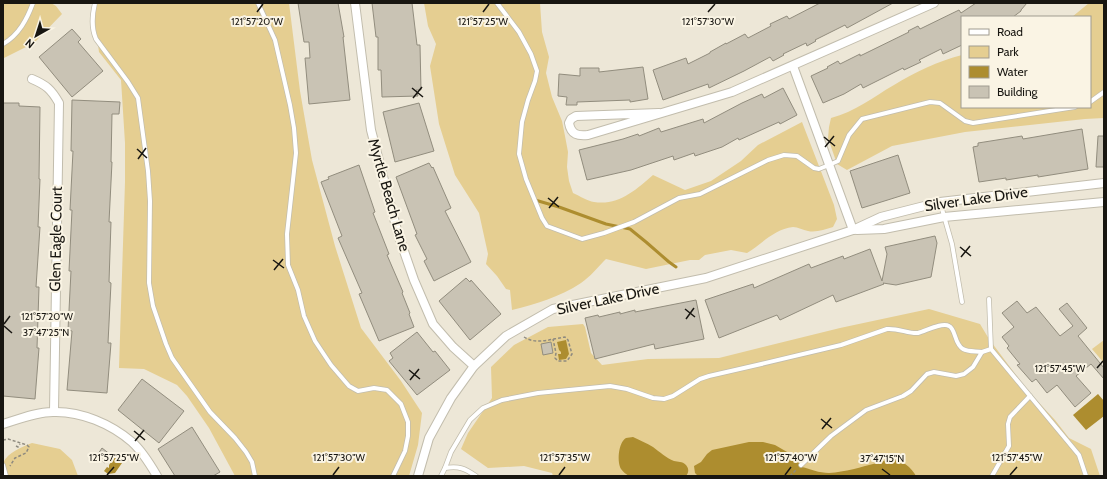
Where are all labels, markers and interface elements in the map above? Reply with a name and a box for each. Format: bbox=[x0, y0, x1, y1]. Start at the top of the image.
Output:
text: 121°57'20"W bbox=[231, 15, 283, 28]
text: 121°57'25"W bbox=[458, 15, 509, 28]
text: 121°57'30"W bbox=[682, 15, 734, 28]
north arrow bbox=[16, 16, 56, 56]
legend bbox=[961, 16, 1091, 108]
text: Road bbox=[997, 24, 1023, 39]
text: N bbox=[22, 36, 37, 52]
text: Park bbox=[997, 44, 1019, 59]
text: Water bbox=[997, 64, 1028, 79]
text: Building bbox=[997, 84, 1039, 99]
street label: Myrtle Beach Lane bbox=[364, 136, 414, 254]
street label: Silver Lake Drive bbox=[923, 183, 1029, 215]
street label: Glen Eagle Court bbox=[46, 186, 66, 292]
street label: Silver Lake Drive bbox=[555, 279, 661, 319]
text: 121°57'20"W bbox=[21, 310, 73, 323]
text: 37°47'25"N bbox=[23, 326, 69, 339]
text: 121°57'45"W bbox=[1035, 362, 1086, 375]
text: 121°57'25"W bbox=[89, 451, 140, 464]
text: 121°57'30"W bbox=[313, 451, 365, 464]
text: 121°57'35"W bbox=[540, 451, 591, 464]
text: 121°57'40"W bbox=[765, 451, 818, 464]
text: 121°57'45"W bbox=[992, 451, 1043, 464]
text: 37°47'15"N bbox=[860, 452, 904, 465]

